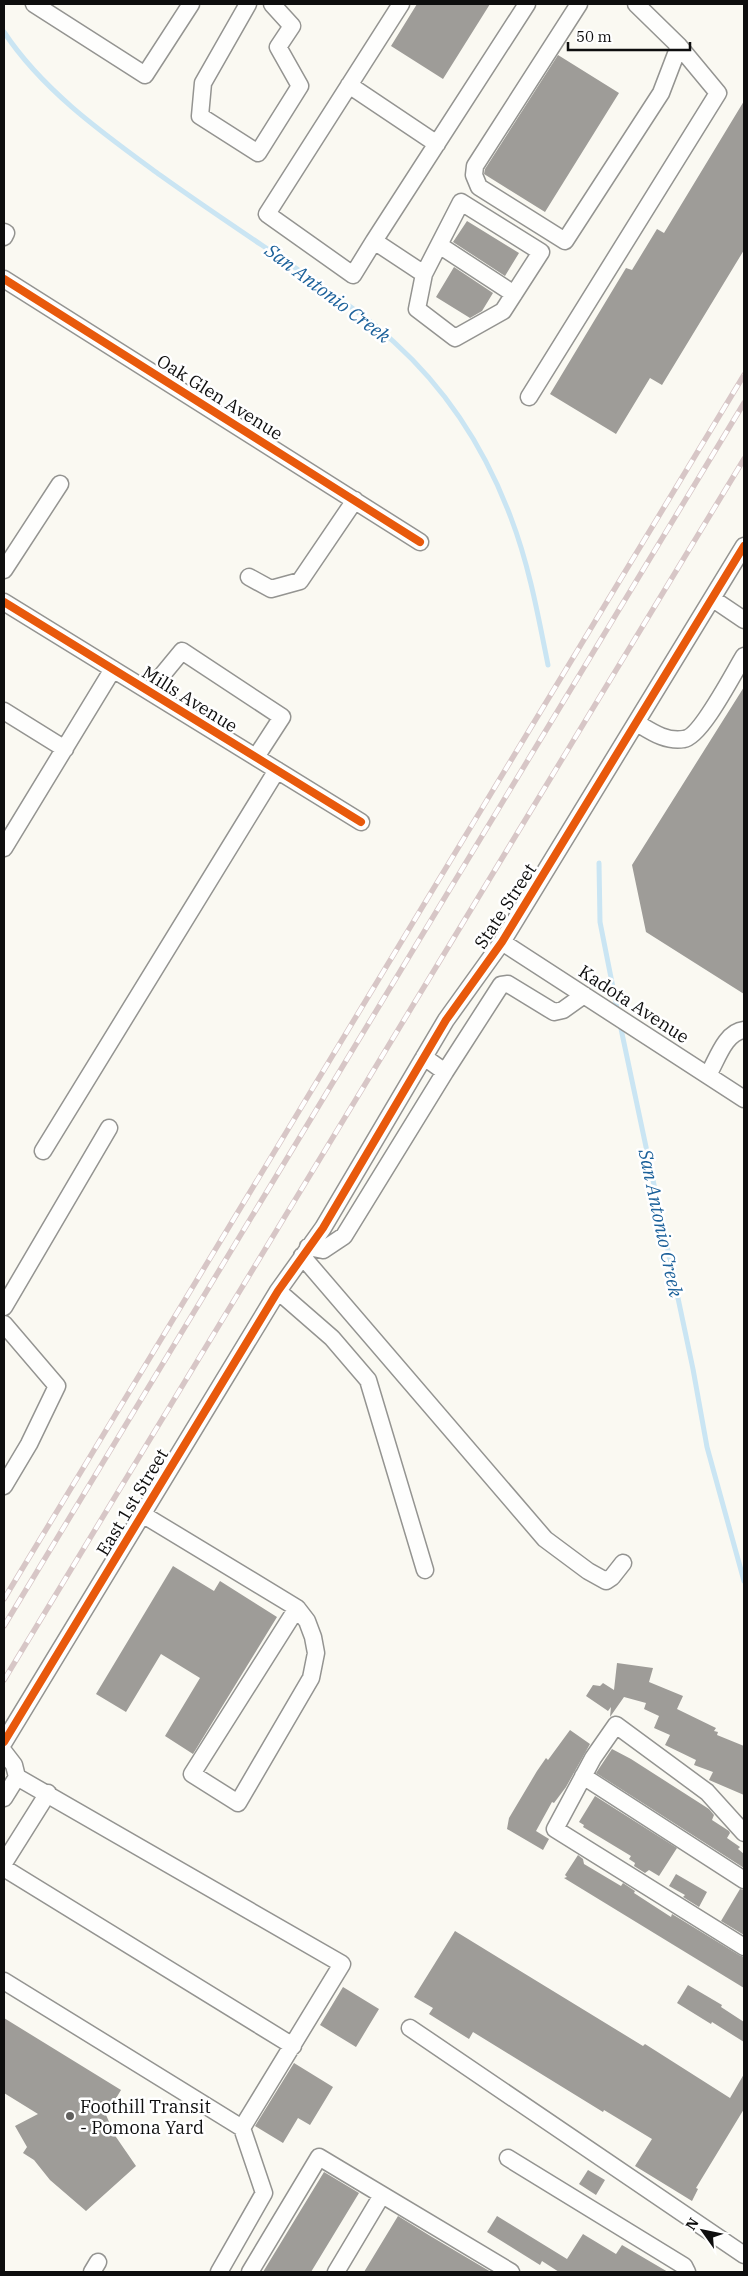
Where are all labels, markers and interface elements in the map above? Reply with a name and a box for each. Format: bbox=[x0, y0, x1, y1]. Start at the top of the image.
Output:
scale bar bbox=[568, 20, 690, 52]
text: 50 m bbox=[576, 27, 612, 46]
water label: San Antonio Creek bbox=[260, 237, 396, 349]
street label: Oak Glen Avenue bbox=[153, 349, 287, 445]
street label: Mills Avenue bbox=[138, 661, 242, 737]
street label: State Street bbox=[469, 859, 541, 953]
street label: Kadota Avenue bbox=[574, 960, 694, 1048]
water label: San Antonio Creek bbox=[633, 1146, 689, 1300]
street label: East 1st Street bbox=[91, 1444, 173, 1560]
place label: Foothill Transit - Pomona Yard bbox=[80, 2095, 211, 2139]
marker: Foothill Transit - Pomona Yard bbox=[64, 2110, 76, 2122]
north arrow bbox=[678, 2206, 728, 2256]
text: N bbox=[682, 2214, 703, 2233]

